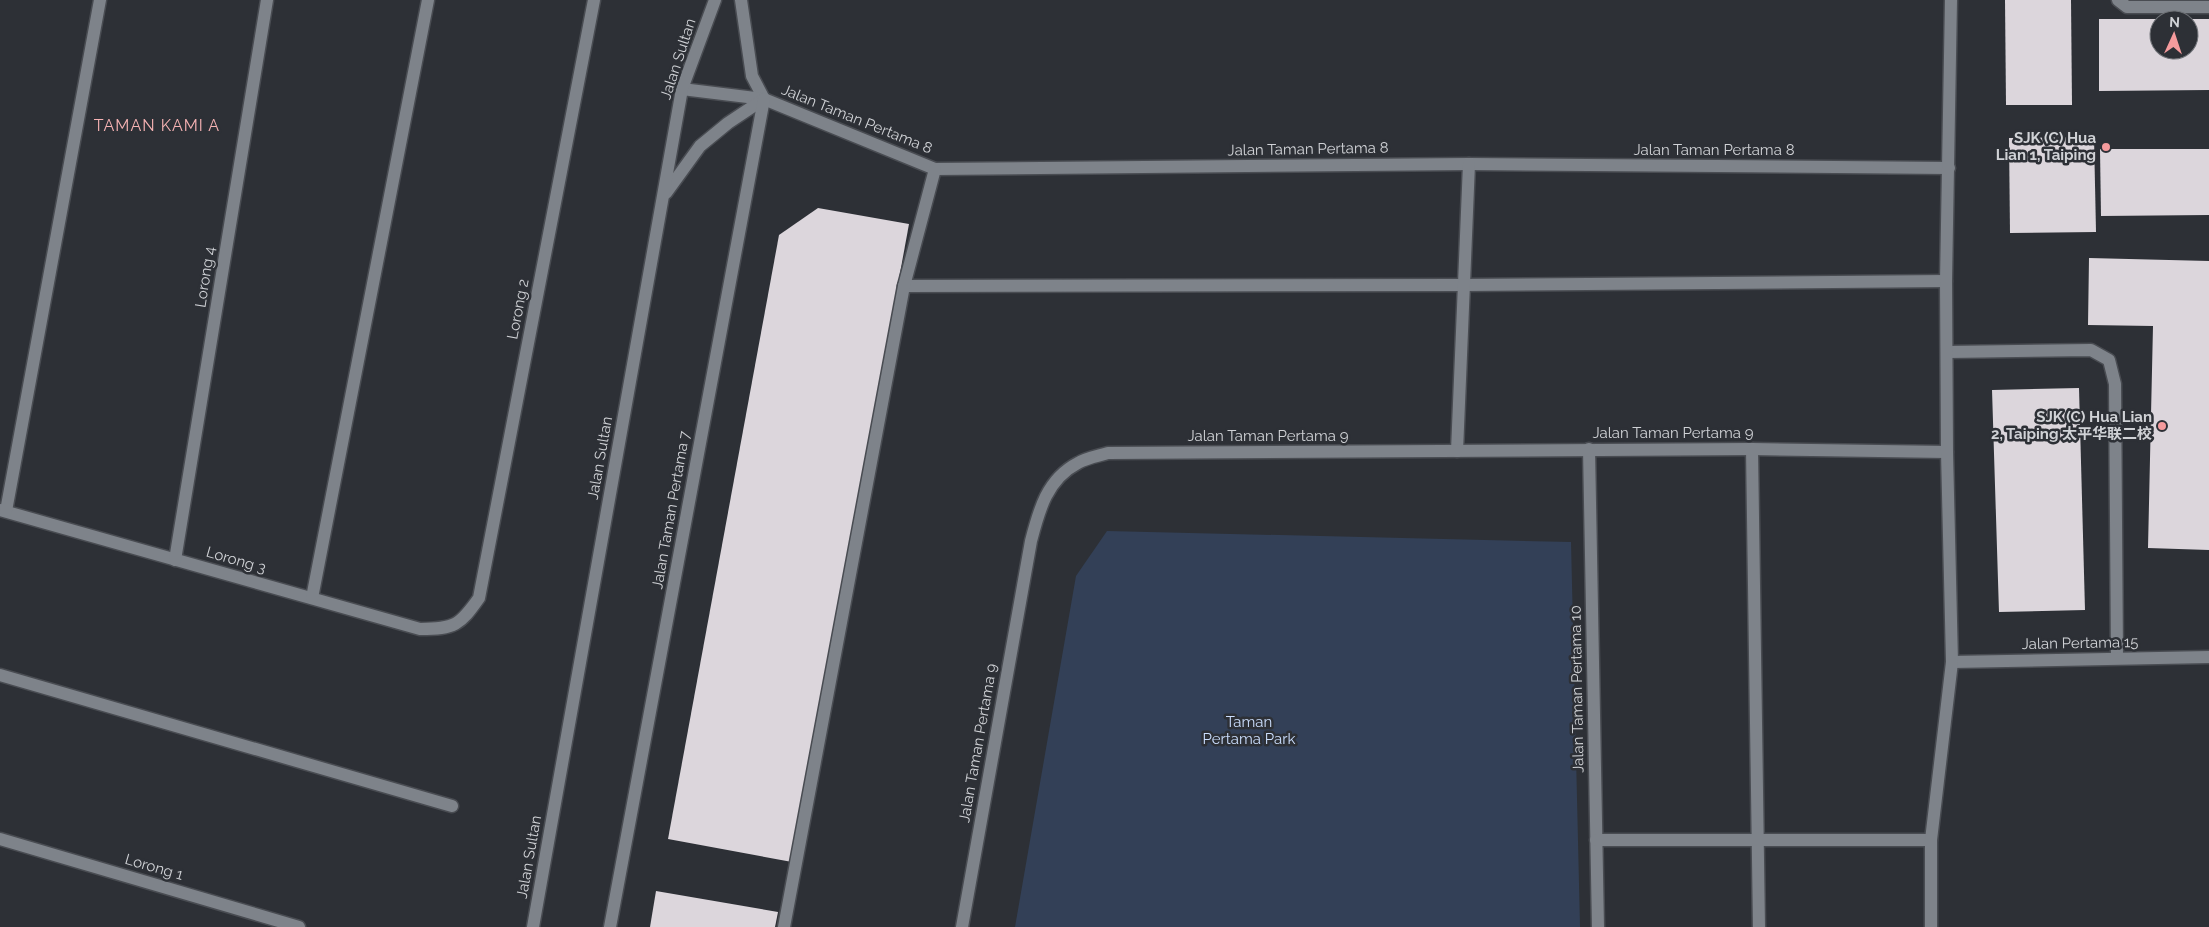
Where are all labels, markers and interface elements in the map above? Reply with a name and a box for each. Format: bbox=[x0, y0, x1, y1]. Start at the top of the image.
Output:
north arrow bbox=[2149, 10, 2199, 60]
text: N bbox=[2169, 14, 2180, 30]
street label: Jalan Sultan bbox=[656, 16, 700, 102]
street label: Jalan Taman Pertama 8 bbox=[779, 80, 935, 158]
district label: TAMAN KAMI A bbox=[94, 116, 220, 135]
place label: SJK (C) Hua Lian 1, Taiping bbox=[1996, 129, 2096, 164]
street label: Jalan Taman Pertama 8 bbox=[1227, 139, 1389, 159]
street label: Jalan Taman Pertama 8 bbox=[1633, 141, 1795, 159]
marker: SJK (C) Hua Lian 1, Taiping bbox=[2100, 141, 2112, 153]
street label: Lorong 4 bbox=[191, 245, 219, 309]
street label: Lorong 2 bbox=[503, 277, 533, 341]
place label: SJK (C) Hua Lian 2, Taiping 太平华联二校 bbox=[1991, 408, 2152, 443]
street label: Jalan Sultan bbox=[584, 415, 616, 501]
marker: SJK (C) Hua Lian 2, Taiping 太平华联二校 bbox=[2156, 420, 2168, 432]
street label: Jalan Taman Pertama 9 bbox=[1593, 424, 1754, 442]
street label: Jalan Taman Pertama 9 bbox=[1188, 427, 1349, 445]
street label: Jalan Taman Pertama 7 bbox=[648, 430, 694, 590]
street label: Lorong 3 bbox=[204, 543, 268, 577]
street label: Jalan Taman Pertama 10 bbox=[1567, 605, 1587, 773]
street label: Jalan Pertama 15 bbox=[2021, 633, 2139, 653]
street label: Jalan Taman Pertama 9 bbox=[955, 662, 1001, 824]
park label: Taman Pertama Park bbox=[1203, 713, 1295, 748]
street label: Jalan Sultan bbox=[513, 814, 545, 900]
street label: Lorong 1 bbox=[123, 850, 186, 884]

